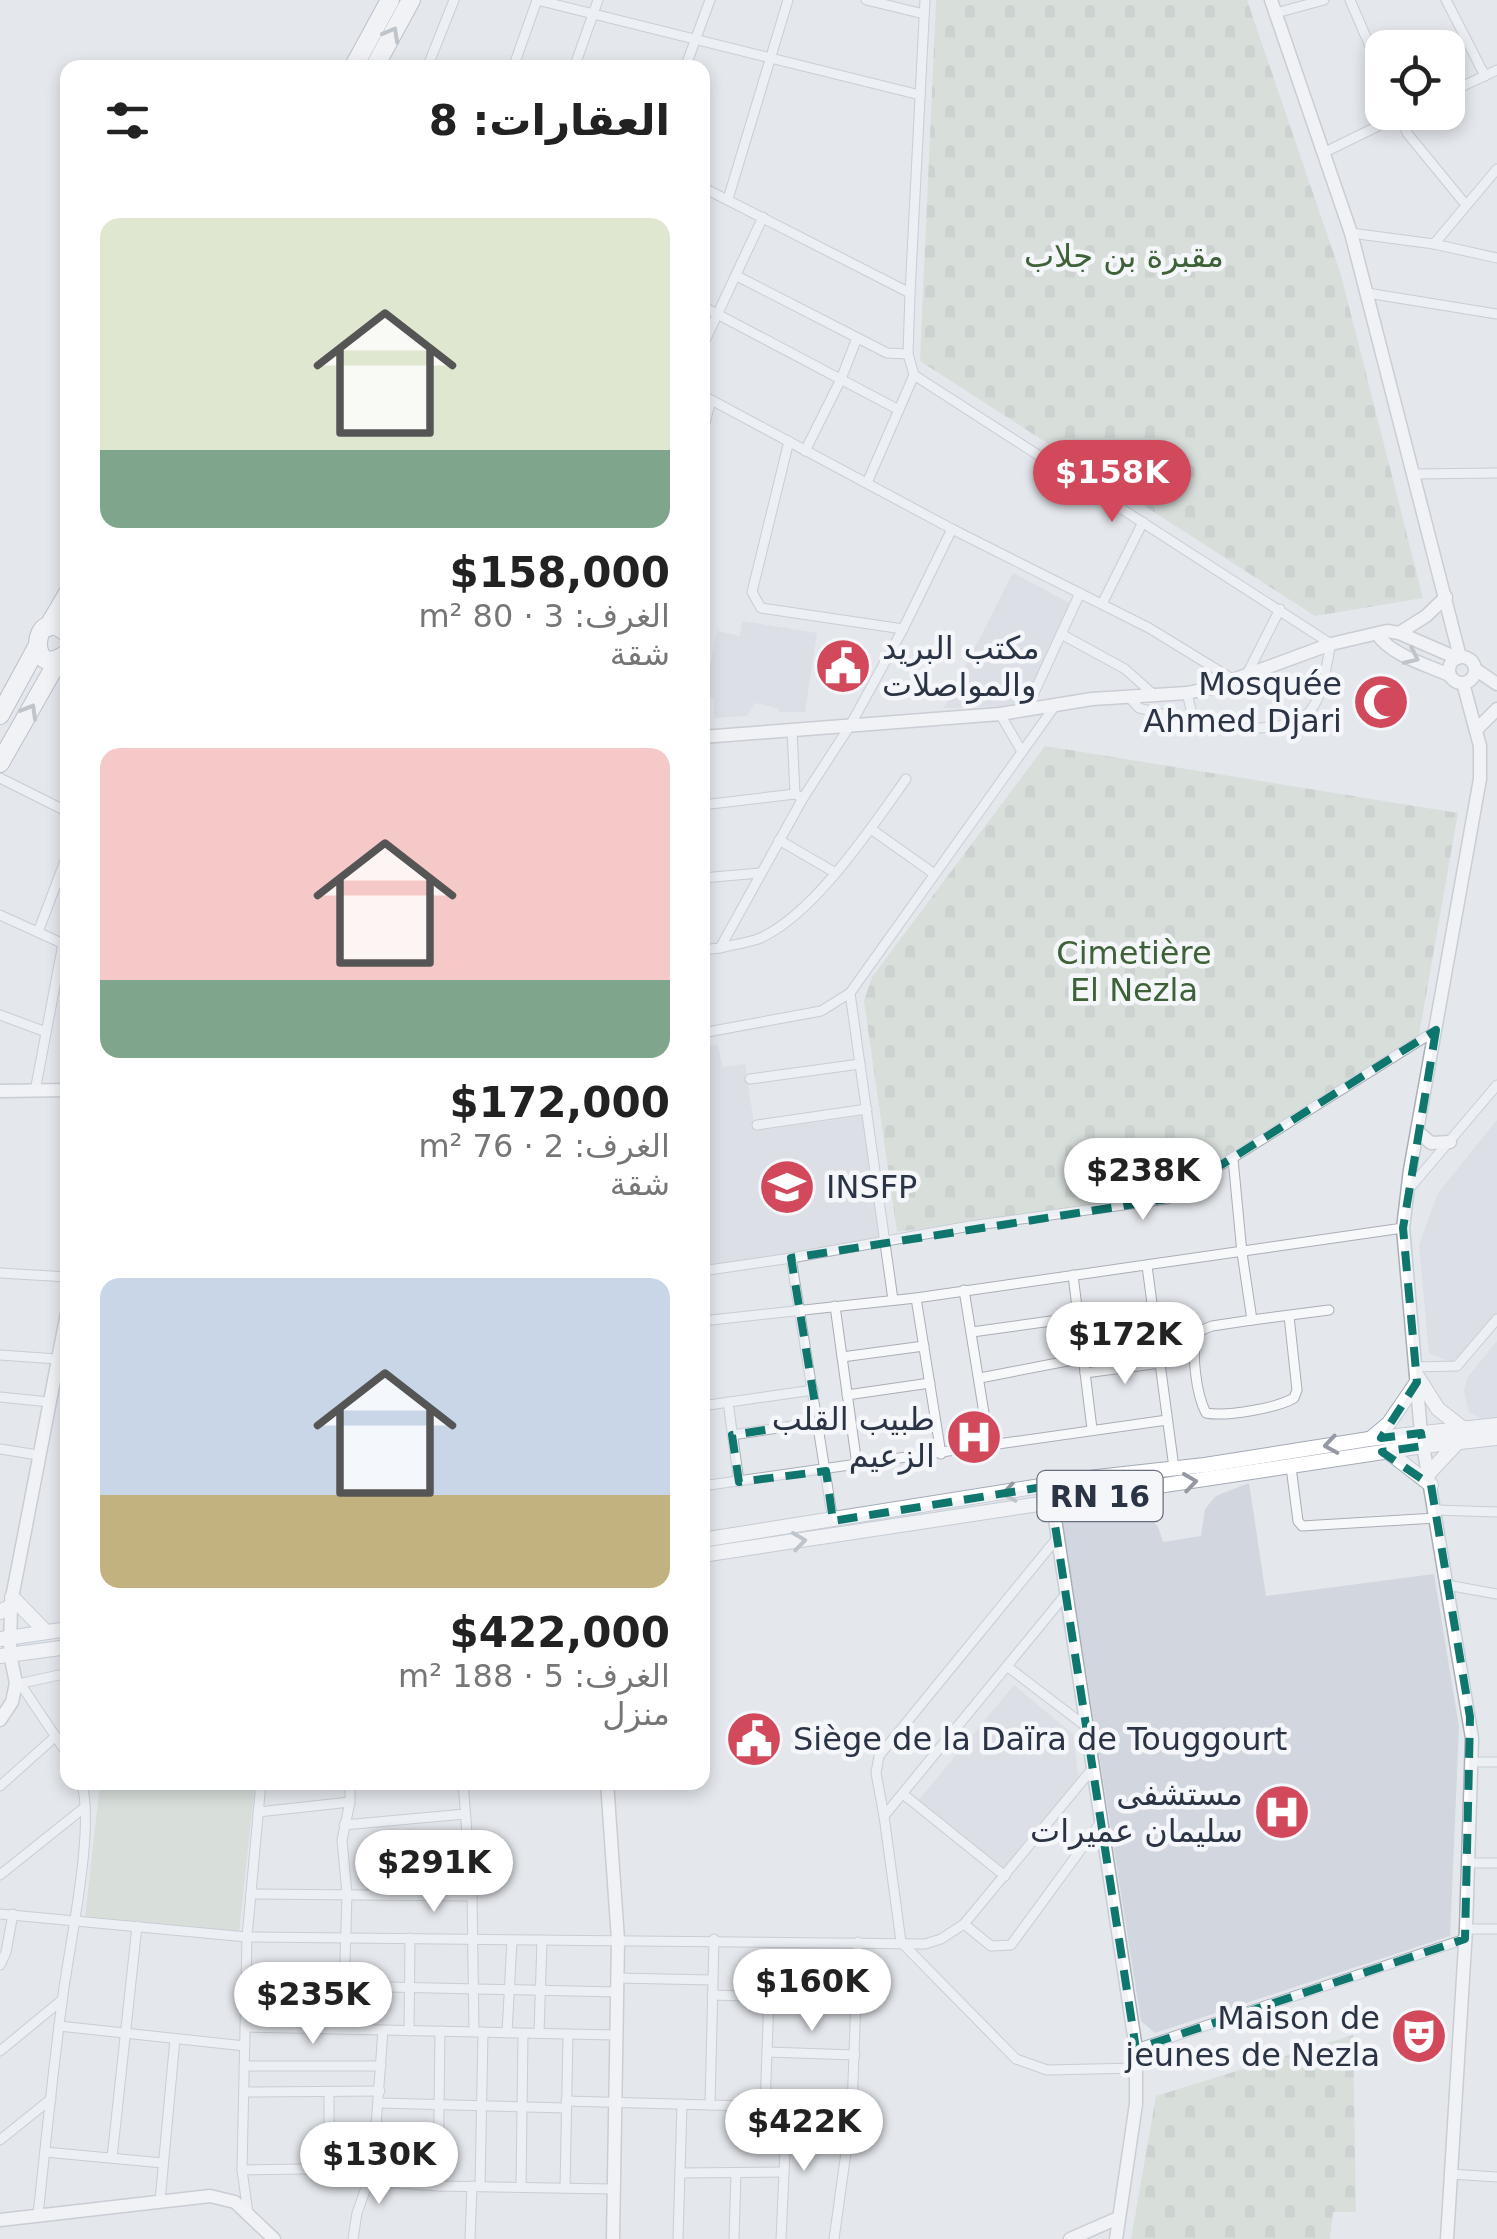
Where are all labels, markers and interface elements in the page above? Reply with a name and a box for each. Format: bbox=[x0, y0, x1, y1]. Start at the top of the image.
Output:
one-way arrow bbox=[380, 26, 400, 44]
map controls bbox=[1365, 30, 1465, 130]
button: locate bbox=[1365, 30, 1465, 130]
icon: filters bbox=[100, 93, 155, 148]
text: العقارات: 8 bbox=[429, 96, 670, 145]
park label: مقبرة بن جلاب bbox=[1024, 237, 1224, 275]
icon: home bbox=[295, 283, 475, 463]
pin: $158K bbox=[1042, 440, 1182, 525]
text: $158K bbox=[1055, 453, 1169, 491]
text: $158,000 bbox=[449, 548, 670, 597]
text: الغرف: 3 · 80 m² bbox=[418, 597, 670, 635]
place label: مكتب البريد والمواصلات bbox=[882, 629, 1040, 704]
text: شقة bbox=[610, 635, 670, 673]
public building icon: مكتب البريد والمواصلات bbox=[813, 636, 873, 696]
one-way arrow bbox=[1402, 645, 1420, 665]
place label: Mosquée Ahmed Djari bbox=[1143, 665, 1342, 740]
mosque icon: Mosquée Ahmed Djari bbox=[1351, 672, 1411, 732]
one-way arrow bbox=[17, 704, 37, 722]
icon: home bbox=[295, 813, 475, 993]
park label: Cimetière El Nezla bbox=[1056, 934, 1212, 1009]
text: $172,000 bbox=[449, 1078, 670, 1127]
text: الغرف: 2 · 76 m² bbox=[418, 1127, 670, 1165]
pin: $238K bbox=[1073, 1138, 1213, 1223]
text: $238K bbox=[1086, 1151, 1200, 1189]
school or university icon: INSFP bbox=[757, 1157, 817, 1217]
text: شقة bbox=[610, 1165, 670, 1203]
place label: INSFP bbox=[826, 1168, 917, 1206]
pin: $172K bbox=[1055, 1302, 1195, 1387]
text: $172K bbox=[1068, 1315, 1182, 1353]
icon: home bbox=[295, 1343, 475, 1523]
place label: طبيب القلب الزعيم bbox=[772, 1400, 935, 1475]
hospital icon: طبيب القلب الزعيم bbox=[944, 1407, 1004, 1467]
one-way arrow bbox=[1323, 1434, 1339, 1455]
road number: RN 16 bbox=[1038, 1471, 1162, 1521]
one-way arrow bbox=[1182, 1472, 1198, 1493]
one-way arrow bbox=[1001, 1482, 1018, 1503]
one-way arrow bbox=[791, 1532, 807, 1553]
text: $422,000 bbox=[449, 1608, 670, 1657]
text: الغرف: 5 · 188 m² bbox=[398, 1657, 670, 1695]
text: منزل bbox=[602, 1695, 670, 1733]
public building icon: Siège de la Daïra de Touggourt bbox=[724, 1709, 784, 1769]
place label: Siège de la Daïra de Touggourt bbox=[793, 1720, 1287, 1758]
place label: مستشفى سليمان عميرات bbox=[1030, 1775, 1243, 1850]
hospital icon: مستشفى سليمان عميرات bbox=[1252, 1782, 1312, 1842]
pin: $291K bbox=[364, 1830, 504, 1915]
text: $291K bbox=[377, 1843, 491, 1881]
pin: $160K bbox=[742, 1949, 882, 2034]
pin: $235K bbox=[243, 1962, 383, 2047]
text: $160K bbox=[755, 1962, 869, 2000]
text: $235K bbox=[256, 1975, 370, 2013]
place label: Maison de jeunes de Nezla bbox=[1124, 1999, 1380, 2074]
theatre icon: Maison de jeunes de Nezla bbox=[1389, 2006, 1449, 2066]
pin: $422K bbox=[734, 2089, 874, 2174]
text: $422K bbox=[747, 2102, 861, 2140]
pin: $130K bbox=[309, 2122, 449, 2207]
text: $130K bbox=[322, 2135, 436, 2173]

